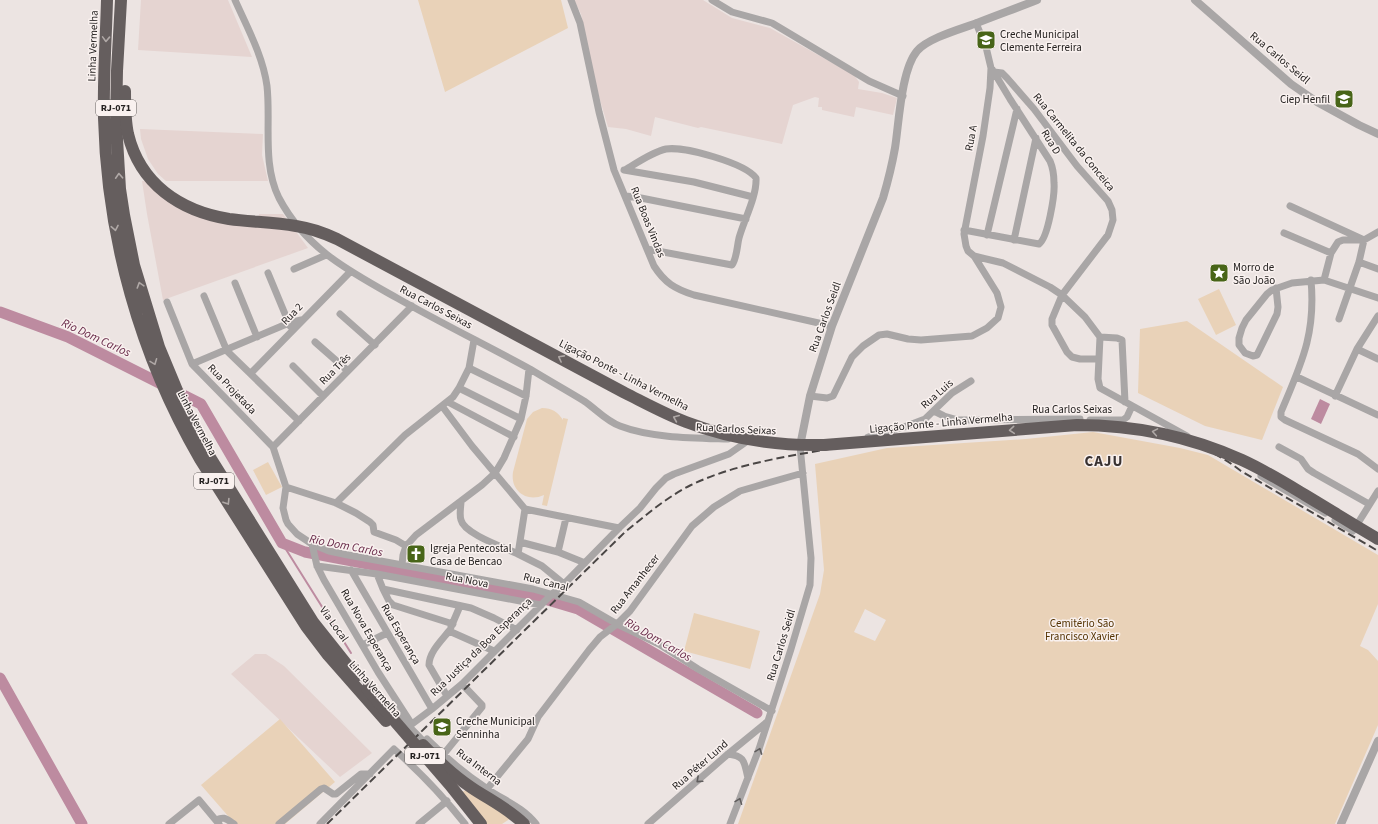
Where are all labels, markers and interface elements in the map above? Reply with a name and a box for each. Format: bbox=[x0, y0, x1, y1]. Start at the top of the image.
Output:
street label: Linha Vermelha bbox=[84, 10, 102, 82]
place label: Creche Municipal Clemente Ferreira bbox=[1000, 27, 1082, 55]
street label: Rua Carlos Seidl bbox=[1247, 28, 1313, 88]
school or university icon: Creche Municipal Clemente Ferreira bbox=[975, 29, 997, 51]
one-way arrow bbox=[101, 36, 110, 42]
school or university icon: Ciep Henfil bbox=[1333, 88, 1355, 110]
street label: Rua Carmelita da Conceica bbox=[1030, 90, 1118, 194]
place label: Ciep Henfil bbox=[1280, 92, 1330, 107]
road number: RJ-071 bbox=[96, 100, 136, 116]
street label: Rua A bbox=[961, 124, 981, 152]
street label: Rua D bbox=[1038, 127, 1065, 158]
one-way arrow bbox=[115, 173, 124, 179]
street label: Rua Boas Vindas bbox=[627, 184, 669, 260]
one-way arrow bbox=[111, 224, 119, 231]
place label: Morro de São João bbox=[1233, 260, 1275, 288]
place icon: Morro de São João bbox=[1208, 262, 1230, 284]
street label: Rua Carlos Seidl bbox=[805, 279, 845, 354]
one-way arrow bbox=[136, 281, 145, 288]
street label: Rua Carlos Seixas bbox=[397, 282, 475, 333]
street label: Rua 2 bbox=[278, 300, 306, 328]
water label: Rio Dom Carlos bbox=[59, 315, 133, 362]
street label: Ligação Ponte - Linha Vermelha bbox=[557, 336, 691, 414]
street label: Rua Três bbox=[316, 350, 354, 388]
one-way arrow bbox=[557, 356, 565, 363]
one-way arrow bbox=[149, 359, 157, 366]
street label: Rua Projetada bbox=[204, 361, 260, 417]
street label: Rua Luis bbox=[918, 375, 957, 412]
street label: Linha Vermelha bbox=[174, 388, 220, 458]
street label: Rua Carlos Seixas bbox=[1032, 402, 1112, 417]
street label: Ligação Ponte - Linha Vermelha bbox=[869, 409, 1013, 437]
one-way arrow bbox=[673, 414, 680, 422]
street label: Rua Carlos Seixas bbox=[696, 419, 777, 439]
one-way arrow bbox=[1009, 426, 1015, 435]
one-way arrow bbox=[1152, 428, 1158, 436]
district label: CAJU bbox=[1085, 451, 1123, 472]
road number: RJ-071 bbox=[194, 473, 234, 489]
one-way arrow bbox=[222, 498, 230, 505]
water label: Rio Dom Carlos bbox=[308, 531, 384, 561]
place label: Igreja Pentecostal Casa de Bencao bbox=[430, 541, 512, 569]
church icon: Igreja Pentecostal Casa de Bencao bbox=[405, 543, 427, 565]
street label: Rua Amanhecer bbox=[607, 551, 663, 617]
street label: Rua Nova bbox=[444, 568, 490, 592]
street label: Rua Canal bbox=[522, 569, 570, 595]
street label: Rua Nova Esperança bbox=[337, 586, 397, 674]
street label: Rua Justiça da Boa Esperança bbox=[427, 594, 535, 700]
street label: Rua Esperança bbox=[378, 601, 424, 667]
street label: Via Local bbox=[316, 603, 352, 645]
street label: Rua Carlos Seidl bbox=[763, 607, 799, 683]
water label: Rio Dom Carlos bbox=[622, 614, 695, 666]
park label: Cemitério São Francisco Xavier bbox=[1045, 616, 1119, 644]
street label: Linha Vermelha bbox=[346, 657, 404, 721]
place label: Creche Municipal Senninha bbox=[456, 714, 535, 742]
school or university icon: Creche Municipal Senninha bbox=[431, 716, 453, 738]
street label: Rua Péter Lund bbox=[669, 736, 731, 794]
street label: Rua Interna bbox=[453, 745, 505, 789]
one-way arrow bbox=[754, 747, 762, 754]
road number: RJ-071 bbox=[405, 748, 445, 764]
one-way arrow bbox=[697, 775, 704, 782]
one-way arrow bbox=[734, 798, 742, 805]

